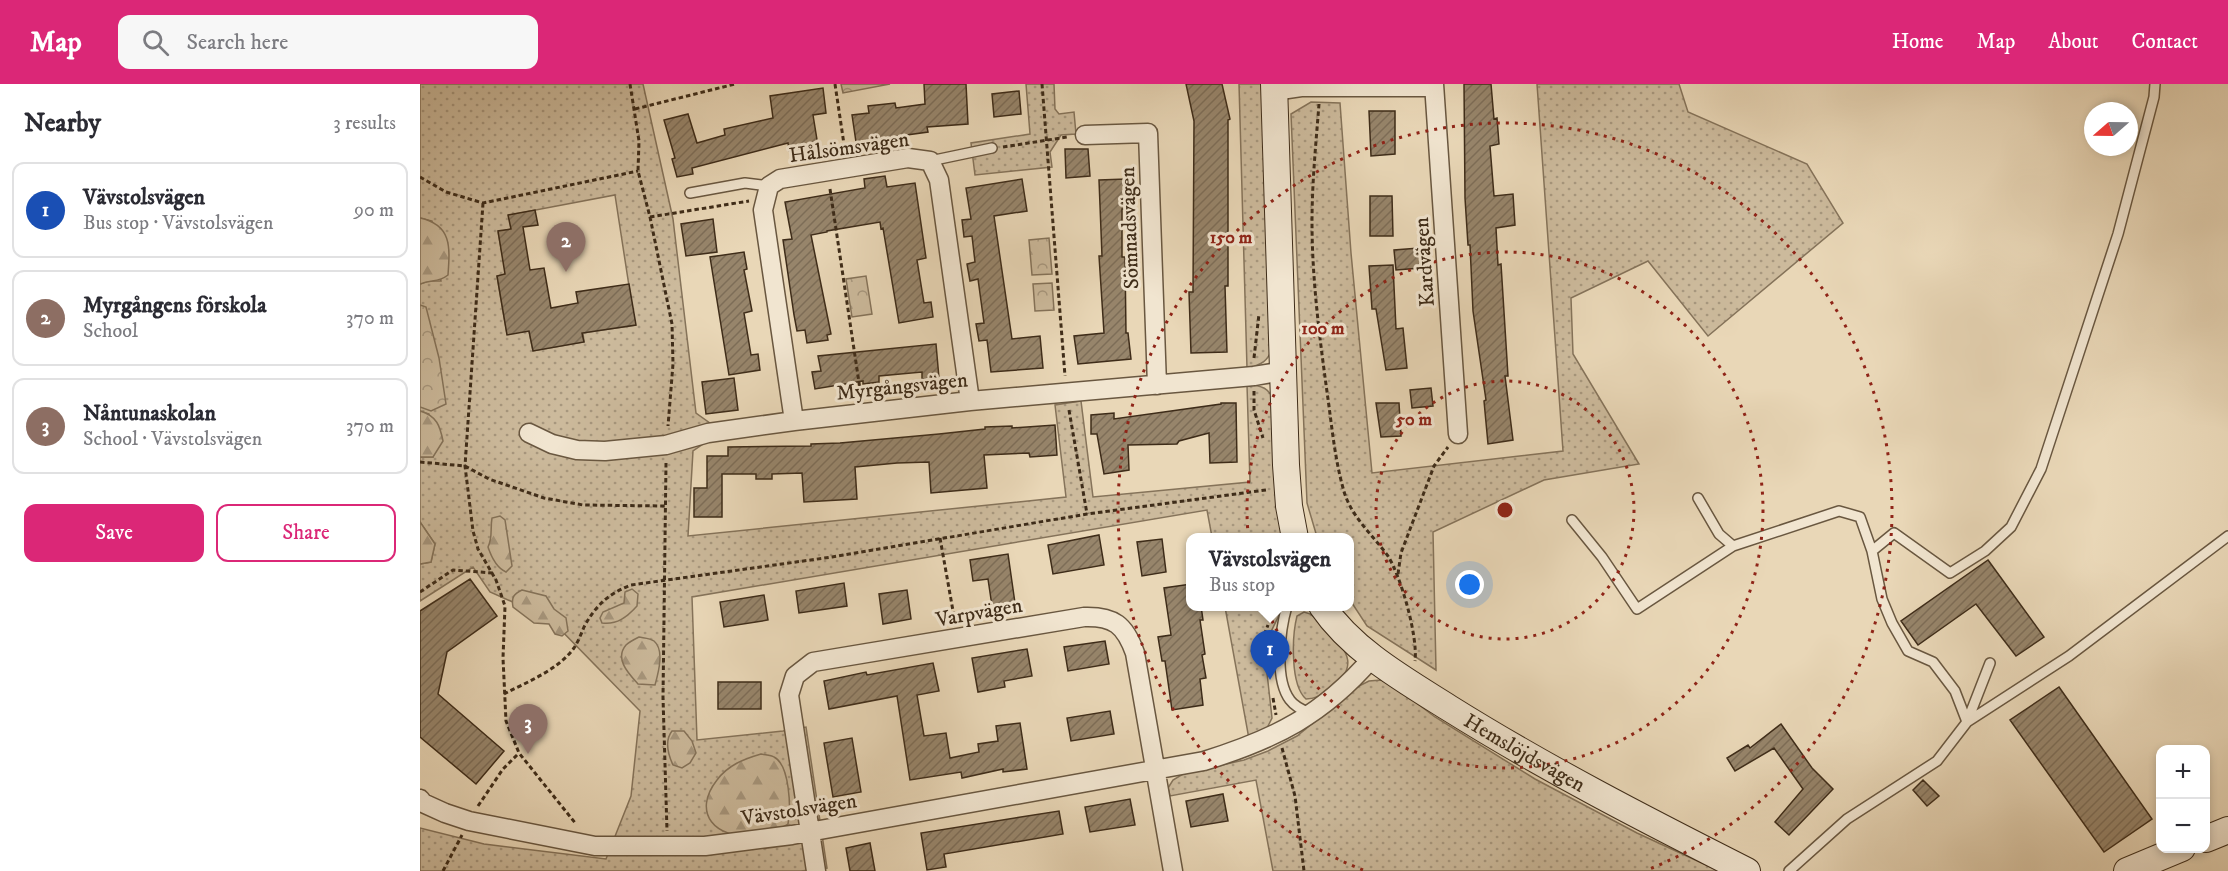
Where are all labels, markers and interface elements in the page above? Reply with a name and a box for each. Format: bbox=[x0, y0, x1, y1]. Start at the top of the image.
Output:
search box bbox=[118, 15, 538, 69]
text: Map bbox=[30, 25, 82, 60]
icon: search bbox=[139, 26, 172, 59]
text: Search here bbox=[187, 29, 288, 56]
text: Home bbox=[1892, 29, 1944, 55]
text: Map bbox=[1977, 29, 2015, 55]
text: About bbox=[2048, 29, 2099, 55]
text: Contact bbox=[2132, 29, 2198, 55]
north arrow bbox=[2084, 102, 2138, 156]
text: Nearby bbox=[24, 107, 101, 140]
text: 3 results bbox=[333, 111, 396, 136]
street label: Hålsömsvägen bbox=[787, 127, 911, 169]
street label: Sömnadsvägen bbox=[1115, 166, 1145, 290]
text: Vävstolsvägen bbox=[83, 184, 205, 211]
text: 1 bbox=[42, 198, 49, 223]
text: 90 m bbox=[354, 198, 394, 223]
text: Bus stop · Vävstolsvägen bbox=[83, 211, 273, 236]
street label: Kardvägen bbox=[1409, 216, 1441, 308]
pin: 2 bbox=[546, 222, 586, 272]
text: 150 m bbox=[1210, 227, 1253, 249]
text: Myrgångens förskola bbox=[83, 292, 267, 319]
text: 2 bbox=[41, 306, 50, 331]
text: 370 m bbox=[346, 306, 394, 331]
text: 100 m bbox=[1301, 318, 1345, 340]
text: School bbox=[83, 319, 138, 344]
street label: Myrgångsvägen bbox=[835, 367, 969, 407]
text: Nåntunaskolan bbox=[83, 400, 216, 427]
text: 50 m bbox=[1395, 409, 1432, 431]
text: 3 bbox=[42, 414, 49, 439]
text: 370 m bbox=[346, 414, 394, 439]
text: School · Vävstolsvägen bbox=[83, 427, 262, 452]
centre of rings bbox=[1495, 500, 1515, 520]
button: Save bbox=[24, 504, 204, 562]
button: Share bbox=[216, 504, 396, 562]
popup bbox=[1186, 533, 1354, 611]
text: Vävstolsvägen bbox=[1209, 546, 1331, 573]
your location bbox=[1455, 570, 1484, 599]
text: Bus stop bbox=[1209, 573, 1275, 598]
street label: Varpvägen bbox=[933, 593, 1024, 634]
pin: 1 bbox=[1250, 630, 1290, 680]
pin: 3 bbox=[508, 704, 548, 754]
street label: Hemslöjdsvägen bbox=[1459, 708, 1590, 799]
map controls bbox=[2156, 745, 2210, 853]
button: + bbox=[2156, 745, 2210, 799]
street label: Vävstolsvägen bbox=[739, 788, 859, 832]
button: − bbox=[2156, 799, 2210, 853]

